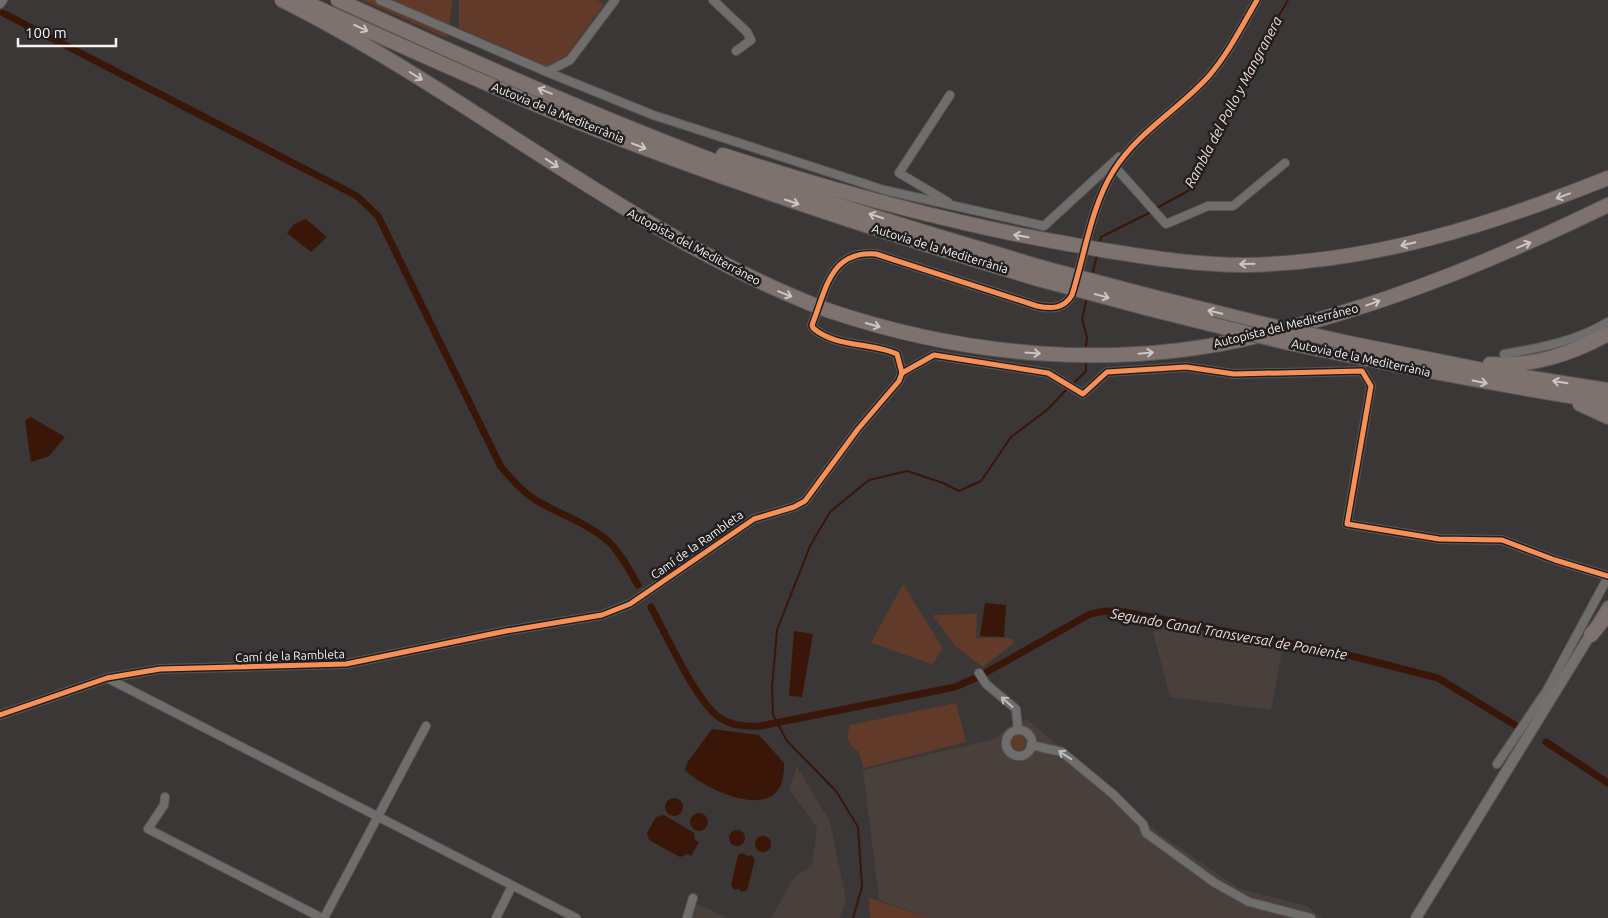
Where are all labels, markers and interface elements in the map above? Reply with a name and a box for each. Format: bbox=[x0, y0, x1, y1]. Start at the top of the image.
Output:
water label: Rambla del Pollo y Mangranera bbox=[1181, 13, 1285, 190]
scale bar bbox=[18, 15, 115, 47]
one-way arrow bbox=[353, 23, 368, 33]
text: 100 m bbox=[25, 24, 67, 41]
one-way arrow bbox=[408, 71, 422, 81]
street label: Autovia de la Mediterrània bbox=[490, 80, 626, 145]
one-way arrow bbox=[538, 86, 553, 95]
one-way arrow bbox=[631, 141, 646, 151]
one-way arrow bbox=[545, 159, 559, 169]
one-way arrow bbox=[1555, 192, 1571, 201]
one-way arrow bbox=[783, 197, 799, 207]
street label: Autopista del Mediterráneo bbox=[626, 206, 763, 287]
one-way arrow bbox=[869, 211, 885, 221]
street label: Autovia de la Mediterrània bbox=[870, 222, 1010, 275]
one-way arrow bbox=[1014, 230, 1030, 240]
one-way arrow bbox=[1516, 239, 1531, 249]
one-way arrow bbox=[1400, 240, 1416, 249]
one-way arrow bbox=[1239, 260, 1255, 269]
one-way arrow bbox=[778, 290, 793, 299]
one-way arrow bbox=[1093, 292, 1109, 301]
one-way arrow bbox=[1364, 298, 1380, 307]
street label: Autopista del Mediterráneo bbox=[1212, 301, 1360, 350]
one-way arrow bbox=[1208, 307, 1224, 316]
one-way arrow bbox=[865, 320, 881, 330]
street label: Autovia de la Mediterrània bbox=[1290, 336, 1432, 379]
one-way arrow bbox=[1025, 348, 1041, 358]
one-way arrow bbox=[1138, 348, 1154, 358]
one-way arrow bbox=[1472, 377, 1488, 387]
one-way arrow bbox=[1552, 377, 1568, 387]
street label: Camí de la Rambleta bbox=[648, 508, 745, 581]
water label: Segundo Canal Transversal de Poniente bbox=[1109, 605, 1349, 663]
street label: Camí de la Rambleta bbox=[235, 647, 345, 664]
one-way arrow bbox=[1001, 696, 1014, 707]
one-way arrow bbox=[1058, 750, 1072, 761]

